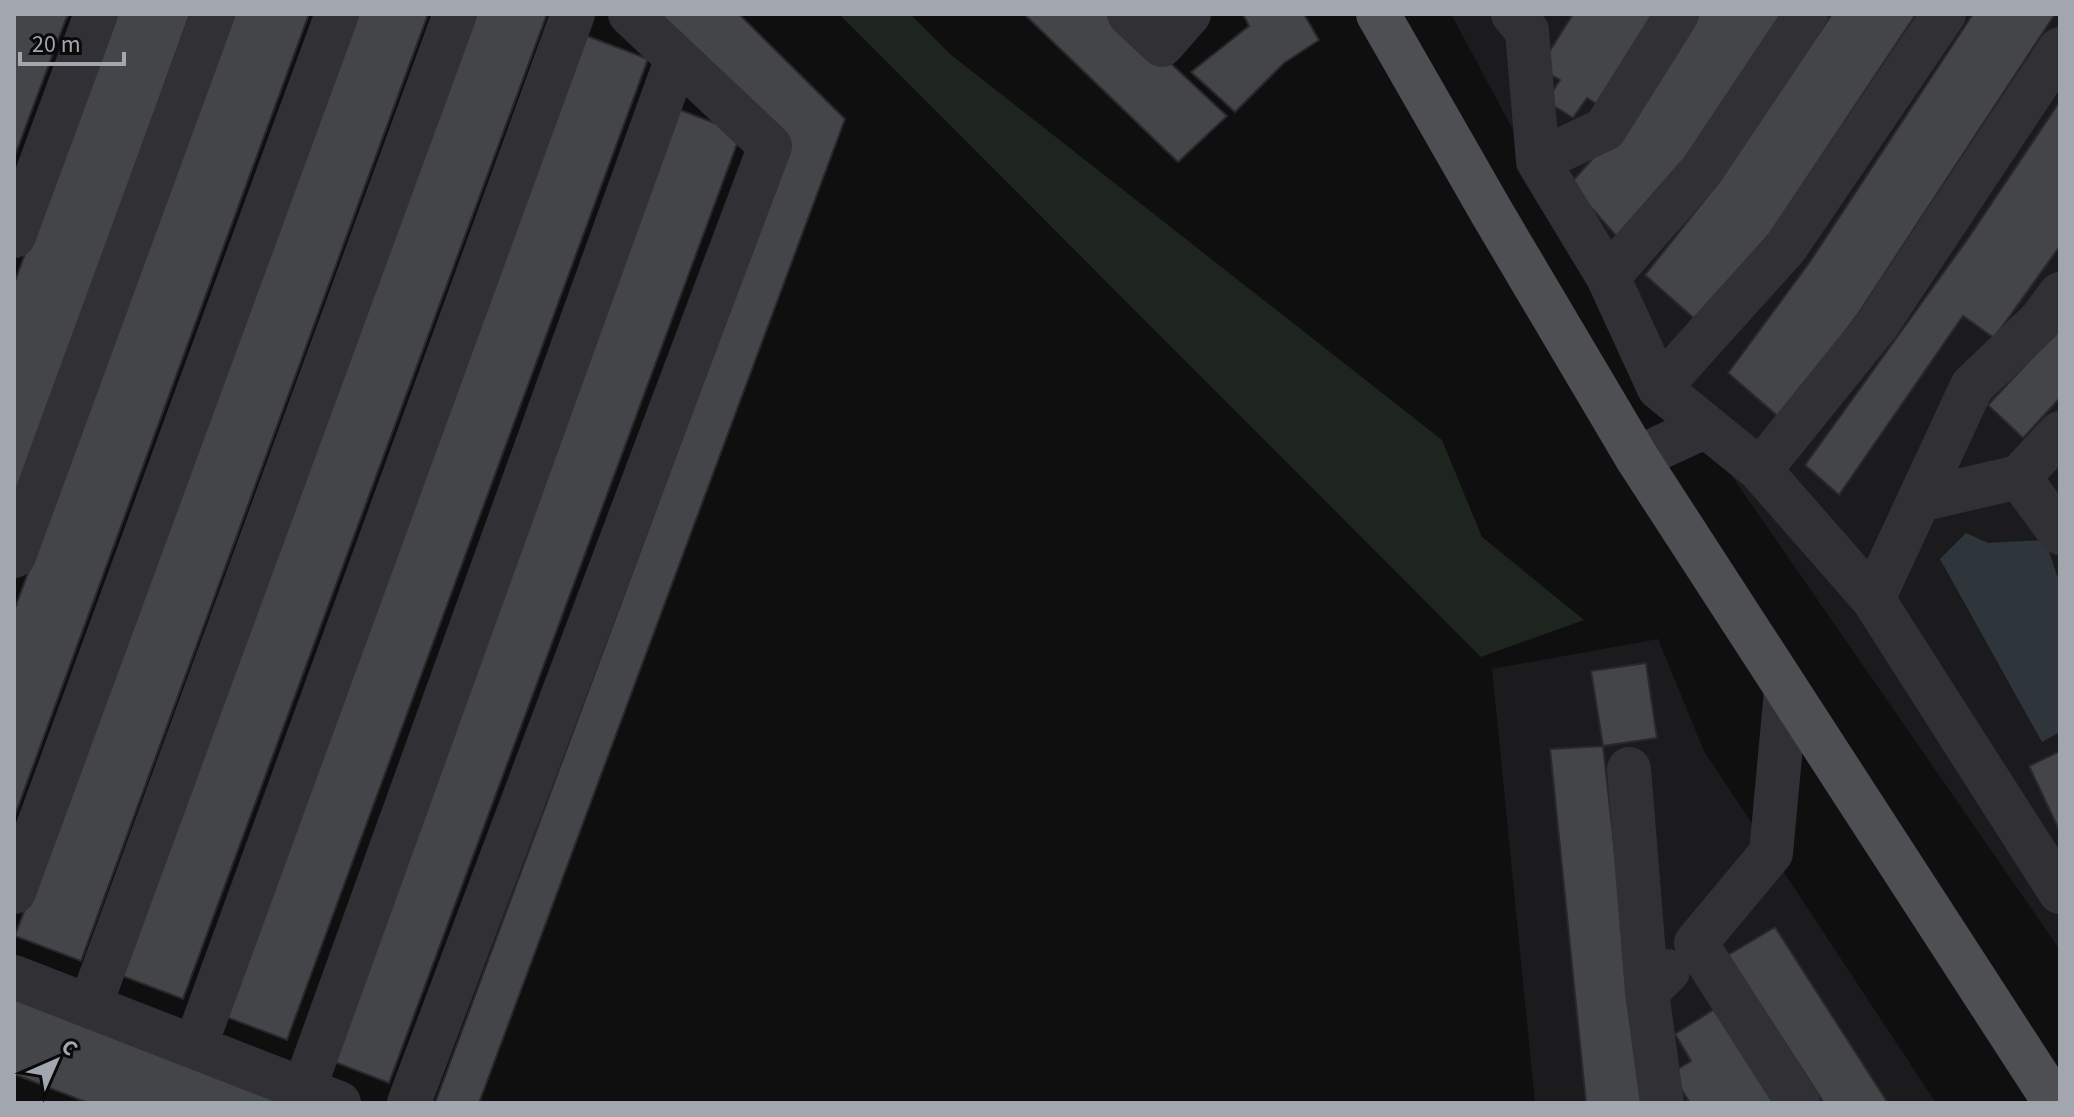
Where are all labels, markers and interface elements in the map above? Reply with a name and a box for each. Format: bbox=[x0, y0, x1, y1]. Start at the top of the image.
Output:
scale bar bbox=[20, 16, 124, 66]
text: 20 m bbox=[32, 27, 81, 62]
north arrow bbox=[16, 1021, 96, 1101]
text: С bbox=[54, 1032, 85, 1064]

